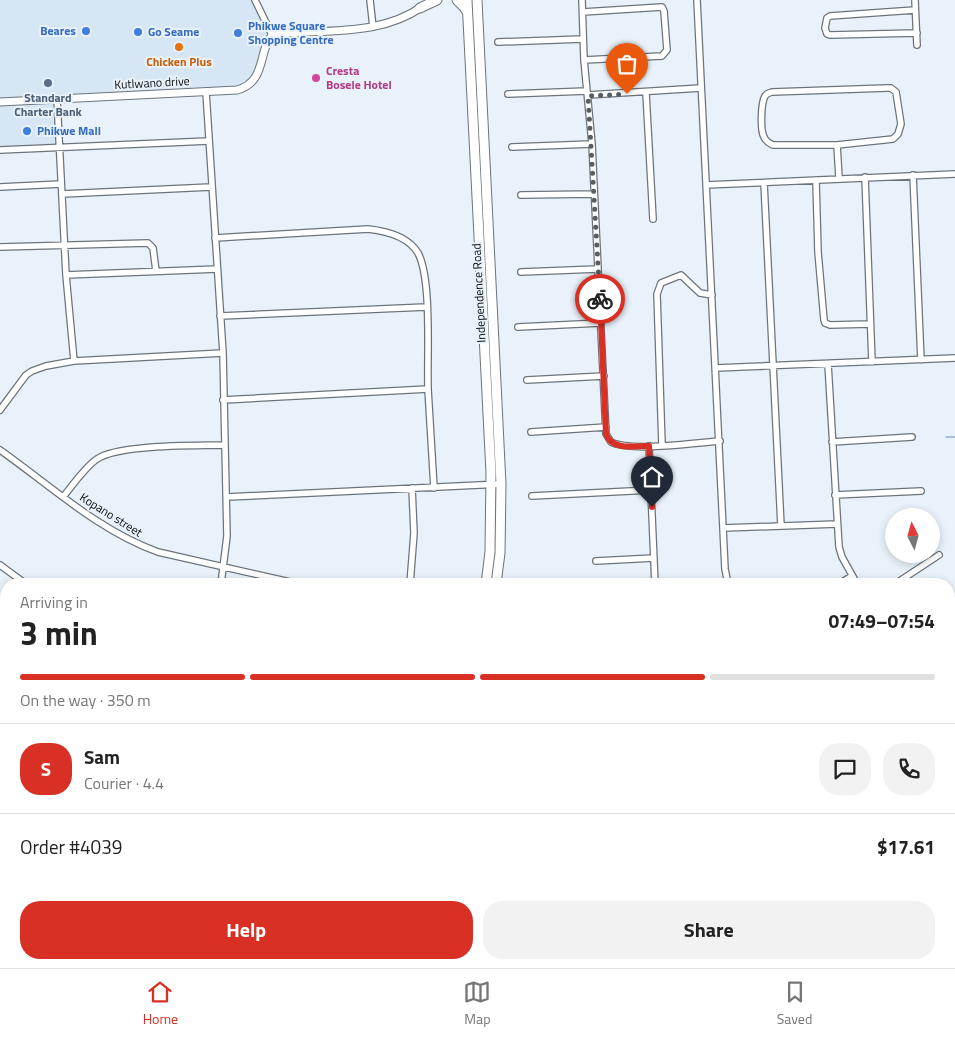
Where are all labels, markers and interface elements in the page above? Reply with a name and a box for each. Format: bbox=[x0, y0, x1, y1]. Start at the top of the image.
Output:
place label: Phikwe Square Shopping Centre bbox=[248, 16, 334, 49]
place label: Beares bbox=[40, 21, 76, 40]
place label: Go Seame bbox=[148, 22, 199, 41]
marker: Beares bbox=[80, 25, 92, 37]
marker: Go Seame bbox=[132, 26, 144, 38]
marker: Phikwe Square Shopping Centre bbox=[232, 27, 244, 39]
marker: Chicken Plus bbox=[173, 41, 185, 53]
pin bbox=[606, 43, 648, 94]
icon: bag bbox=[613, 50, 641, 78]
place label: Chicken Plus bbox=[146, 52, 212, 71]
place label: Cresta Bosele Hotel bbox=[326, 61, 392, 94]
street label: Kutlwano drive bbox=[114, 71, 190, 94]
marker: Cresta Bosele Hotel bbox=[310, 72, 322, 84]
marker: Standard Charter Bank bbox=[42, 77, 54, 89]
place label: Standard Charter Bank bbox=[14, 88, 83, 121]
place label: Phikwe Mall bbox=[37, 121, 101, 140]
marker: Phikwe Mall bbox=[21, 125, 33, 137]
street label: Independence Road bbox=[466, 243, 491, 343]
courier bbox=[575, 274, 625, 324]
icon: bike bbox=[586, 285, 614, 313]
pin bbox=[631, 456, 673, 507]
icon: home bbox=[638, 463, 666, 491]
street label: Kopano street bbox=[76, 488, 147, 542]
north arrow bbox=[885, 508, 940, 562]
map controls bbox=[885, 508, 940, 563]
text: Arriving in bbox=[20, 590, 88, 614]
text: 07:49–07:54 bbox=[828, 606, 935, 635]
text: 3 min bbox=[20, 609, 98, 657]
text: On the way · 350 m bbox=[20, 688, 151, 712]
text: Sam bbox=[84, 742, 120, 771]
button: chat bbox=[819, 743, 871, 795]
button: phone bbox=[883, 743, 935, 795]
text: S bbox=[41, 754, 51, 783]
text: Courier · 4.4 bbox=[84, 771, 164, 795]
text: Order #4039 bbox=[20, 832, 122, 861]
text: $17.61 bbox=[877, 832, 935, 861]
button: Help bbox=[20, 901, 473, 959]
button: Share bbox=[483, 901, 935, 959]
tab: Home bbox=[143, 978, 178, 1029]
tab: Map bbox=[463, 978, 491, 1029]
tab: Saved bbox=[777, 978, 812, 1029]

